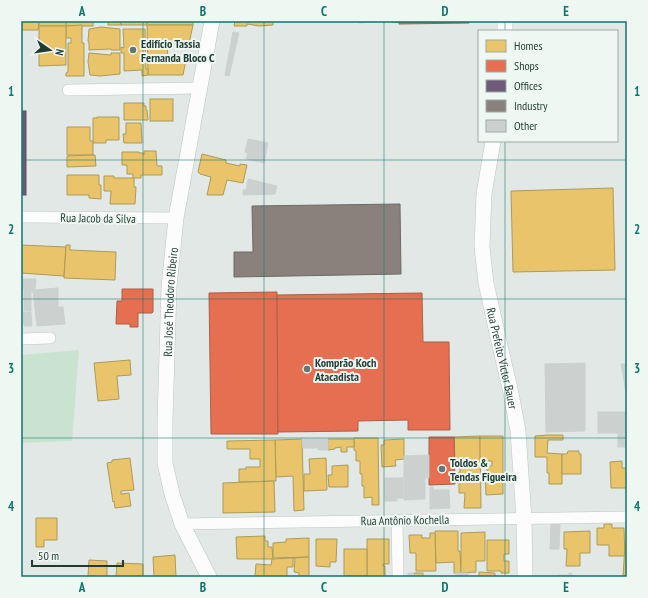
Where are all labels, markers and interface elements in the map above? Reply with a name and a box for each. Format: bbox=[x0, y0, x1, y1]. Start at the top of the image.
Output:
text: A bbox=[78, 3, 86, 20]
text: B bbox=[200, 3, 206, 20]
text: C bbox=[321, 3, 327, 20]
text: D bbox=[442, 3, 449, 20]
text: E bbox=[563, 3, 569, 20]
north arrow bbox=[30, 30, 70, 70]
legend bbox=[478, 30, 618, 142]
place label: Edifício Tassia Fernanda Bloco C bbox=[141, 36, 215, 65]
text: Homes bbox=[514, 38, 542, 53]
marker: Edifício Tassia Fernanda Bloco C bbox=[128, 45, 138, 55]
text: N bbox=[52, 48, 67, 57]
text: Shops bbox=[514, 58, 539, 73]
text: Offices bbox=[514, 78, 542, 93]
text: 1 bbox=[8, 83, 14, 100]
text: 1 bbox=[634, 83, 640, 100]
text: Industry bbox=[514, 98, 548, 113]
text: Other bbox=[514, 118, 538, 133]
street label: Rua Jacob da Silva bbox=[60, 210, 136, 226]
text: 2 bbox=[8, 221, 14, 238]
text: 2 bbox=[634, 221, 640, 238]
street label: Rua José Theodoro Ribeiro bbox=[159, 247, 180, 357]
street label: Rua Prefeito Victor Bauer bbox=[484, 306, 521, 411]
place label: Komprão Koch Atacadista bbox=[314, 355, 376, 384]
text: 3 bbox=[8, 360, 14, 377]
text: 3 bbox=[634, 360, 640, 377]
marker: Komprão Koch Atacadista bbox=[302, 364, 312, 374]
place label: Toldos & Tendas Figueira bbox=[450, 455, 517, 484]
marker: Toldos & Tendas Figueira bbox=[437, 464, 447, 474]
text: 4 bbox=[8, 498, 15, 515]
text: 4 bbox=[634, 498, 641, 515]
street label: Rua Antônio Kochella bbox=[361, 512, 450, 528]
scale bar bbox=[32, 542, 123, 568]
text: 50 m bbox=[38, 548, 59, 563]
text: A bbox=[78, 579, 86, 596]
text: B bbox=[200, 579, 206, 596]
text: C bbox=[321, 579, 327, 596]
text: D bbox=[442, 579, 449, 596]
text: E bbox=[563, 579, 569, 596]

